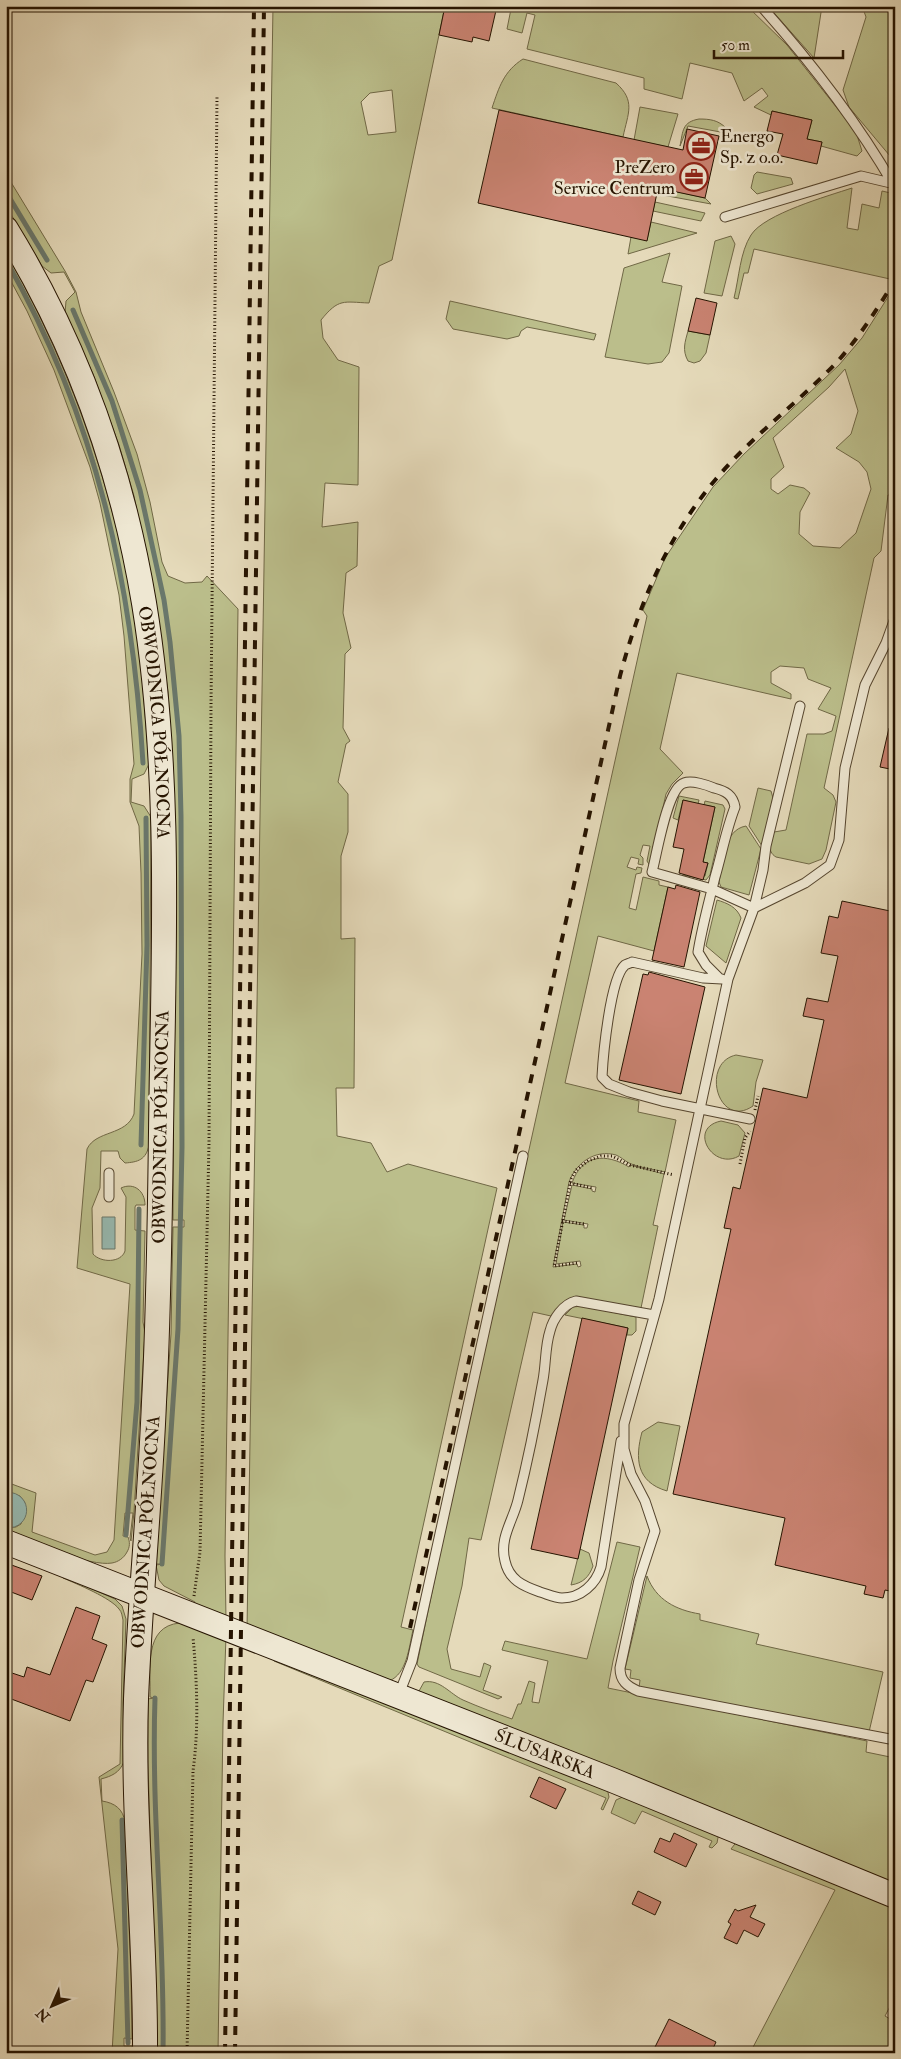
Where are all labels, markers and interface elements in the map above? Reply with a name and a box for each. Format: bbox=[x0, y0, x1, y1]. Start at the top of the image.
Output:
scale bar bbox=[714, 28, 842, 60]
text: 50 m bbox=[721, 36, 750, 55]
place label: Energo Sp. z o.o. bbox=[720, 125, 783, 169]
office icon: Energo Sp. z o.o. bbox=[686, 131, 716, 161]
place label: PreZero Service Centrum bbox=[554, 156, 675, 200]
office icon: PreZero Service Centrum bbox=[679, 162, 709, 192]
street label: OBWODNICA PÓŁNOCNA bbox=[133, 604, 175, 840]
street label: OBWODNICA PÓŁNOCNA bbox=[147, 1010, 175, 1244]
street label: OBWODNICA PÓŁNOCNA bbox=[126, 1414, 166, 1649]
street label: ŚLUSARSKA bbox=[491, 1724, 599, 1784]
north arrow bbox=[28, 1982, 78, 2032]
text: N bbox=[32, 2004, 54, 2026]

